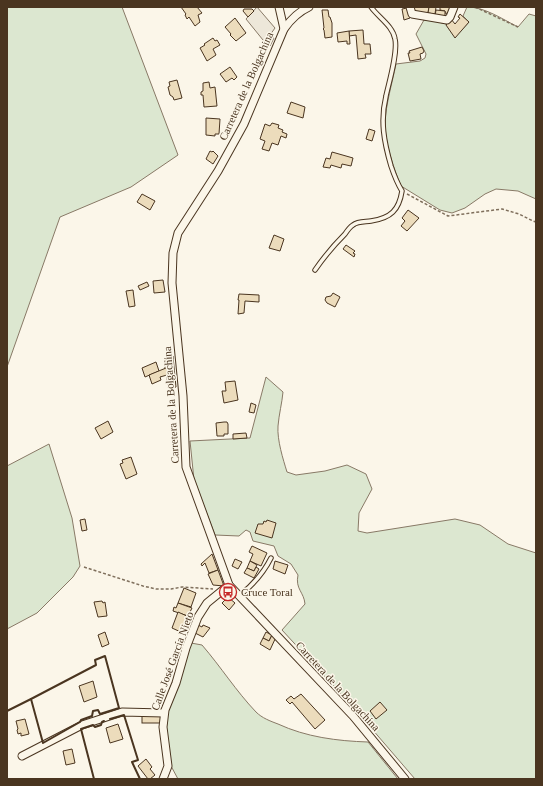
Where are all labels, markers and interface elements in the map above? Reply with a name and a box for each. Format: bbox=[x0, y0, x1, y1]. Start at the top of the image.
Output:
street label: Carretera de la Bolgachina bbox=[217, 30, 275, 142]
street label: Carretera de la Bolgachina bbox=[161, 346, 181, 464]
bus stop icon: Cruce Toral bbox=[218, 582, 238, 602]
place label: Cruce Toral bbox=[241, 586, 293, 598]
street label: Calle José García Nieto bbox=[149, 610, 196, 712]
street label: Carretera de la Bolgachina bbox=[294, 639, 383, 733]

